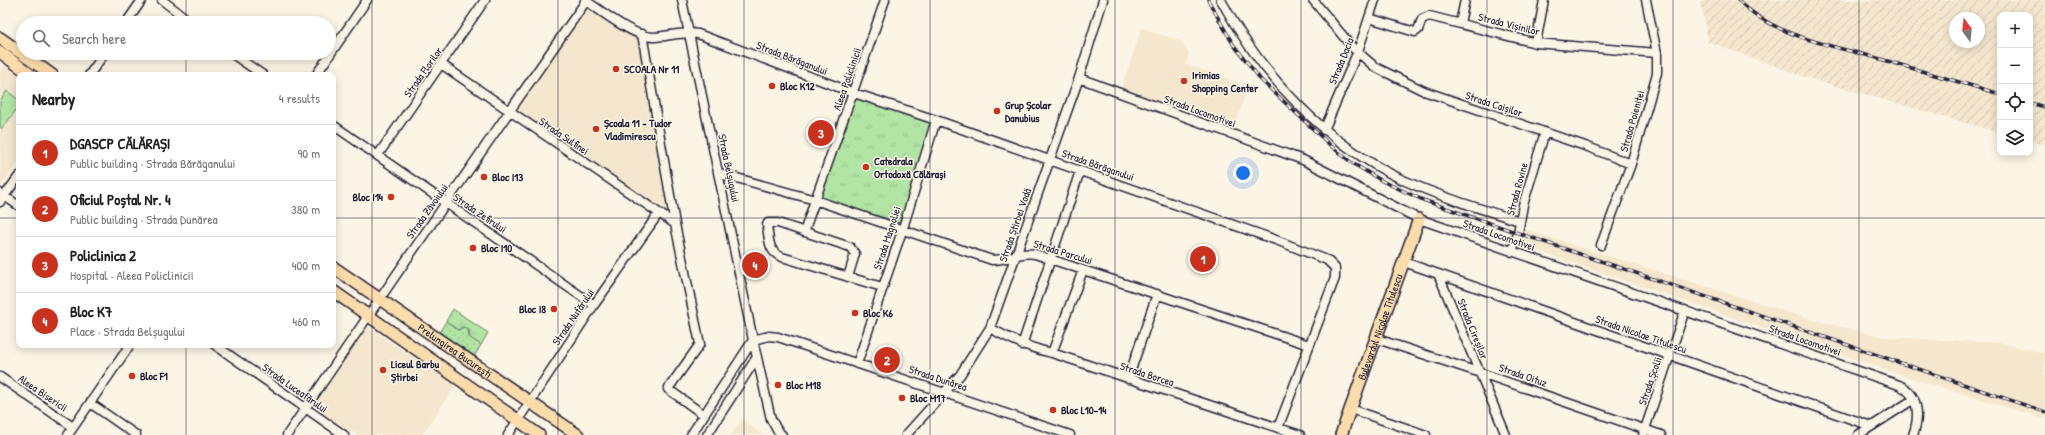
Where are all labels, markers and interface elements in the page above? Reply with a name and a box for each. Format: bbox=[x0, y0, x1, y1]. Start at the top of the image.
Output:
street label: Strada Vișinilor bbox=[1477, 10, 1542, 39]
north arrow bbox=[1949, 12, 1985, 48]
map controls bbox=[1997, 12, 2033, 156]
button: + bbox=[1997, 12, 2033, 48]
search box bbox=[16, 16, 336, 60]
icon: search bbox=[30, 27, 52, 49]
text: Search here bbox=[62, 28, 126, 49]
street label: Strada Dacia bbox=[1325, 35, 1357, 86]
street label: Strada Bărăganului bbox=[754, 38, 830, 78]
street label: Strada Florilor bbox=[401, 43, 446, 100]
street label: Aleea Policlinicii bbox=[830, 46, 864, 112]
button: − bbox=[1997, 48, 2033, 84]
place label: SCOALA Nr 11 bbox=[624, 62, 679, 76]
marker: SCOALA Nr 11 bbox=[611, 64, 621, 74]
place label: Irimias Shopping Center bbox=[1192, 68, 1259, 96]
marker: Irimias Shopping Center bbox=[1179, 76, 1189, 86]
place label: Bloc K12 bbox=[780, 79, 815, 93]
marker: Bloc K12 bbox=[767, 81, 777, 91]
button: locate bbox=[1997, 84, 2033, 120]
text: Nearby bbox=[32, 87, 75, 110]
street label: Strada Caișilor bbox=[1463, 88, 1525, 120]
text: 4 results bbox=[279, 89, 320, 107]
street label: Strada Poieniței bbox=[1617, 89, 1647, 153]
street label: Strada Locomotivei bbox=[1162, 92, 1238, 130]
place label: Grup Școlar Danubius bbox=[1005, 98, 1052, 125]
marker: Grup Școlar Danubius bbox=[992, 106, 1002, 116]
street label: Strada Sulfinei bbox=[536, 114, 592, 158]
place label: Școala 11 - Tudor Vladimirescu bbox=[604, 116, 673, 143]
pin: 3 bbox=[808, 118, 834, 148]
button: layers bbox=[1997, 120, 2033, 156]
marker: Școala 11 - Tudor Vladimirescu bbox=[591, 124, 601, 134]
text: DGASCP CĂLĂRAȘI bbox=[70, 133, 170, 154]
street label: Strada Belșugului bbox=[715, 133, 743, 203]
text: 1 bbox=[43, 144, 47, 162]
text: 90 m bbox=[298, 144, 320, 162]
street label: Strada Bărăganului bbox=[1060, 146, 1136, 184]
text: Public building · Strada Bărăganului bbox=[70, 154, 235, 172]
place label: Catedrala Ortodoxă Călărași bbox=[874, 154, 946, 181]
street label: Strada Rovine bbox=[1503, 160, 1531, 217]
marker: Catedrala Ortodoxă Călărași bbox=[861, 162, 871, 172]
your location bbox=[1233, 163, 1253, 183]
place label: Bloc I13 bbox=[492, 170, 523, 184]
marker: Bloc I13 bbox=[479, 172, 489, 182]
street label: Strada Zăvoiului bbox=[403, 181, 451, 241]
street label: Strada Știrbei Vodă bbox=[996, 186, 1034, 264]
text: Oficiul Poștal Nr. 4 bbox=[70, 189, 171, 210]
place label: Bloc I14 bbox=[353, 190, 383, 204]
street label: Strada Zefirului bbox=[451, 190, 509, 236]
marker: Bloc I14 bbox=[386, 192, 396, 202]
text: 2 bbox=[42, 200, 48, 218]
text: 380 m bbox=[291, 200, 320, 218]
street label: Strada Magnoliei bbox=[870, 204, 904, 272]
text: Public building · Strada Dunărea bbox=[70, 210, 218, 228]
street label: Strada Locomotivei bbox=[1461, 216, 1537, 254]
street label: Strada Parcului bbox=[1032, 236, 1094, 268]
place label: Bloc I10 bbox=[481, 241, 512, 255]
marker: Bloc I10 bbox=[468, 243, 478, 253]
pin: 1 bbox=[1190, 244, 1216, 274]
text: Policlinica 2 bbox=[70, 245, 136, 266]
pin: 4 bbox=[742, 250, 768, 280]
text: 3 bbox=[42, 256, 48, 274]
text: 400 m bbox=[292, 256, 320, 274]
text: Hospital · Aleea Policlinicii bbox=[70, 266, 194, 284]
street label: Bulevardul Nicolae Titulescu bbox=[1354, 271, 1406, 382]
street label: Strada Nufărului bbox=[549, 286, 597, 348]
street label: Strada Cireșilor bbox=[1455, 297, 1492, 362]
text: Bloc K7 bbox=[70, 301, 112, 322]
place label: Bloc I8 bbox=[519, 302, 546, 316]
marker: Bloc I8 bbox=[549, 304, 559, 314]
place label: Bloc K6 bbox=[863, 306, 893, 320]
marker: Bloc K6 bbox=[850, 308, 860, 318]
text: 4 bbox=[43, 312, 47, 330]
text: 460 m bbox=[292, 312, 320, 330]
street label: Strada Nicolae Titulescu bbox=[1593, 312, 1689, 356]
street label: Prelungirea București bbox=[415, 320, 495, 381]
street label: Strada Locomotivei bbox=[1767, 321, 1843, 359]
text: Place · Strada Belșugului bbox=[70, 322, 185, 340]
pin: 2 bbox=[874, 345, 900, 375]
street label: Strada Școlii bbox=[1635, 355, 1665, 407]
place label: Liceul Barbu Știrbei bbox=[391, 357, 440, 384]
street label: Strada Borcea bbox=[1118, 359, 1176, 389]
street label: Strada Luceafărului bbox=[260, 360, 330, 416]
street label: Strada Oituz bbox=[1497, 360, 1549, 390]
street label: Strada Dunărea bbox=[907, 362, 970, 394]
marker: Liceul Barbu Știrbei bbox=[378, 365, 388, 375]
place label: Bloc F1 bbox=[140, 369, 168, 383]
street label: Aleea Bisericii bbox=[16, 371, 70, 415]
marker: Bloc F1 bbox=[127, 371, 137, 381]
place label: Bloc M18 bbox=[786, 378, 821, 392]
marker: Bloc M18 bbox=[773, 380, 783, 390]
place label: Bloc M17 bbox=[910, 391, 946, 405]
marker: Bloc M17 bbox=[897, 393, 907, 403]
place label: Bloc L10-14 bbox=[1061, 403, 1106, 417]
marker: Bloc L10-14 bbox=[1048, 405, 1058, 415]

